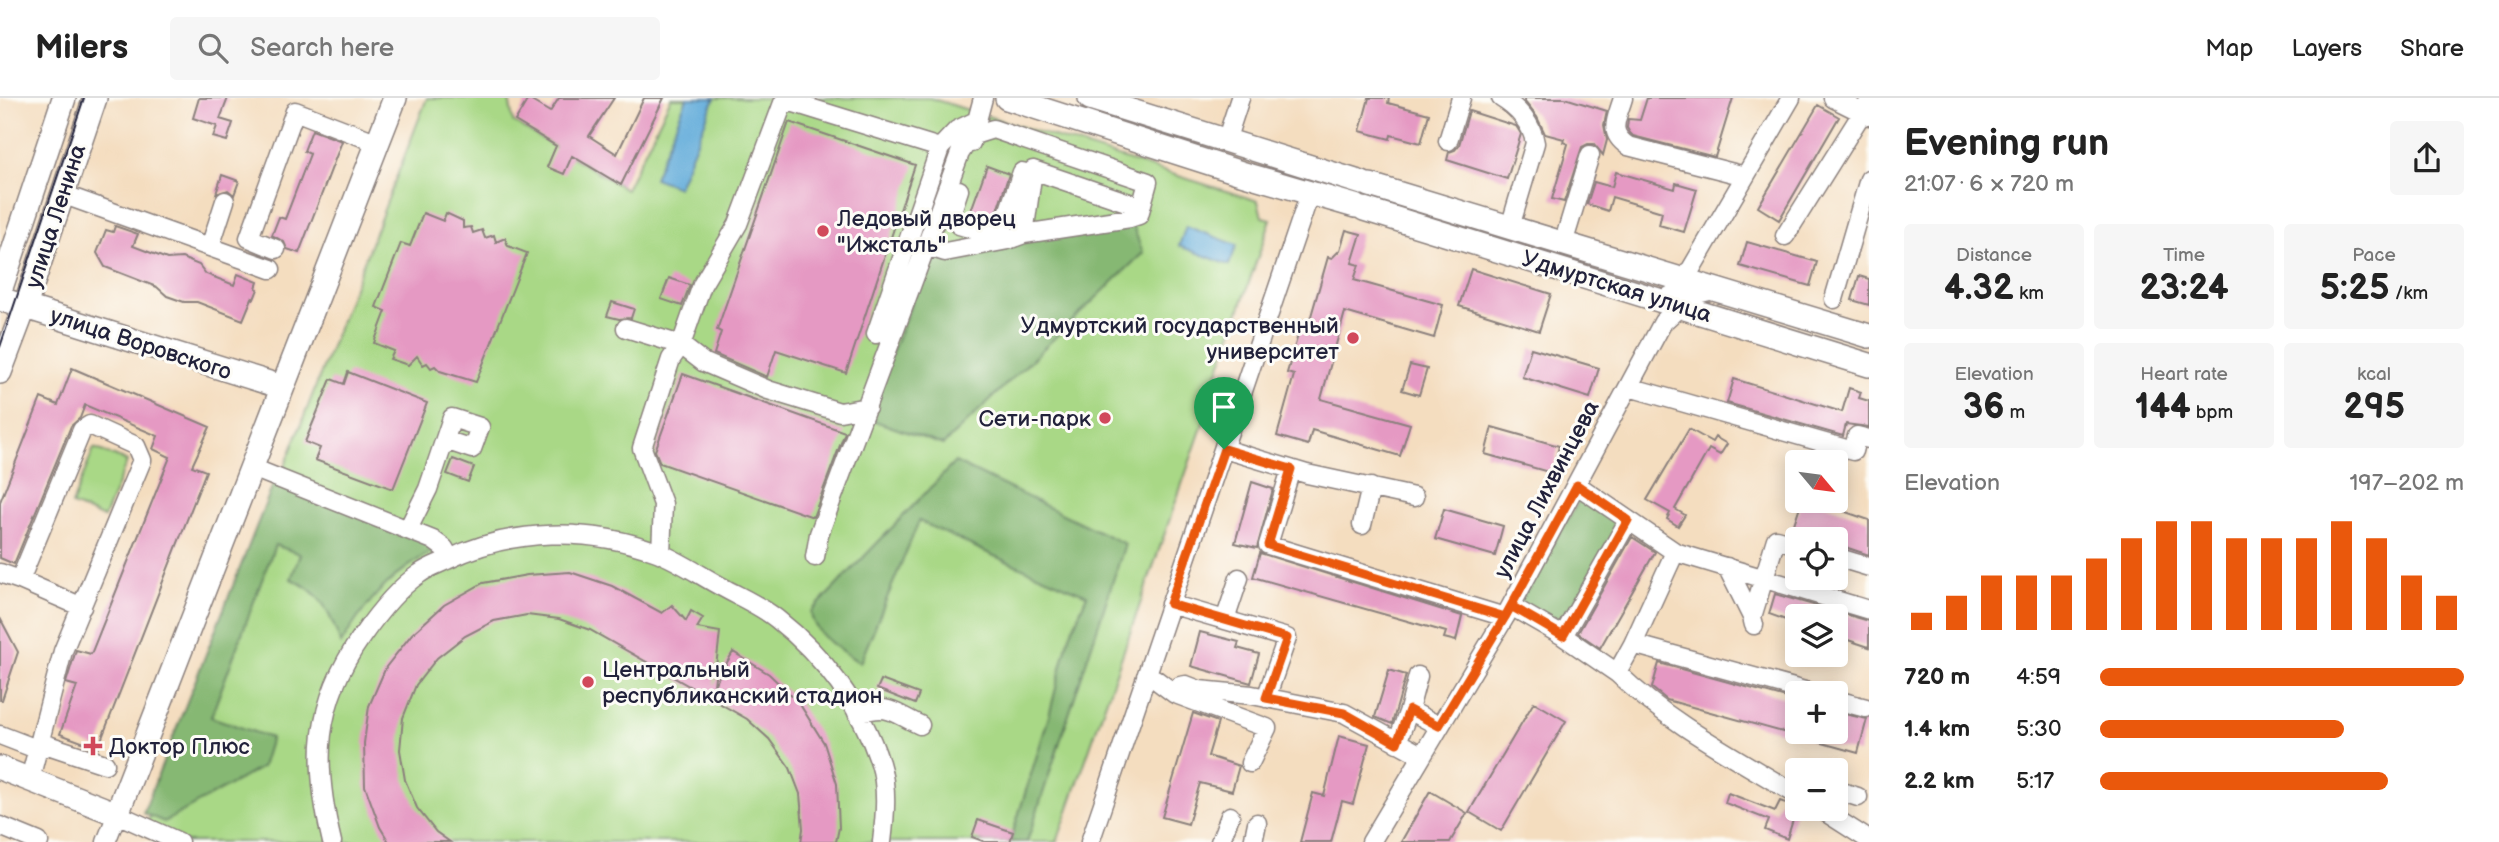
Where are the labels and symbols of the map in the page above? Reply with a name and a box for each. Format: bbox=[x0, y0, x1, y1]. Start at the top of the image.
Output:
street label: улица Ленина bbox=[19, 140, 93, 292]
place label: Ледовый дворец "Ижсталь" bbox=[836, 205, 1016, 259]
marker: Ледовый дворец "Ижсталь" bbox=[815, 223, 831, 239]
street label: Удмуртская улица bbox=[1518, 245, 1715, 329]
street label: улица Воровского bbox=[46, 301, 235, 386]
place label: Удмуртский государственный университет bbox=[1020, 312, 1339, 366]
marker: Удмуртский государственный университет bbox=[1345, 330, 1361, 346]
pin bbox=[1194, 377, 1254, 449]
street label: улица Лихвинцева bbox=[1488, 395, 1606, 583]
place label: Сети-парк bbox=[979, 405, 1092, 433]
marker: Сети-парк bbox=[1097, 410, 1113, 426]
north arrow bbox=[1785, 450, 1848, 513]
place label: Центральный республиканский стадион bbox=[602, 656, 883, 710]
marker: Центральный республиканский стадион bbox=[580, 674, 596, 690]
place label: Доктор Плюс bbox=[109, 733, 250, 761]
marker: Доктор Плюс bbox=[83, 736, 103, 756]

